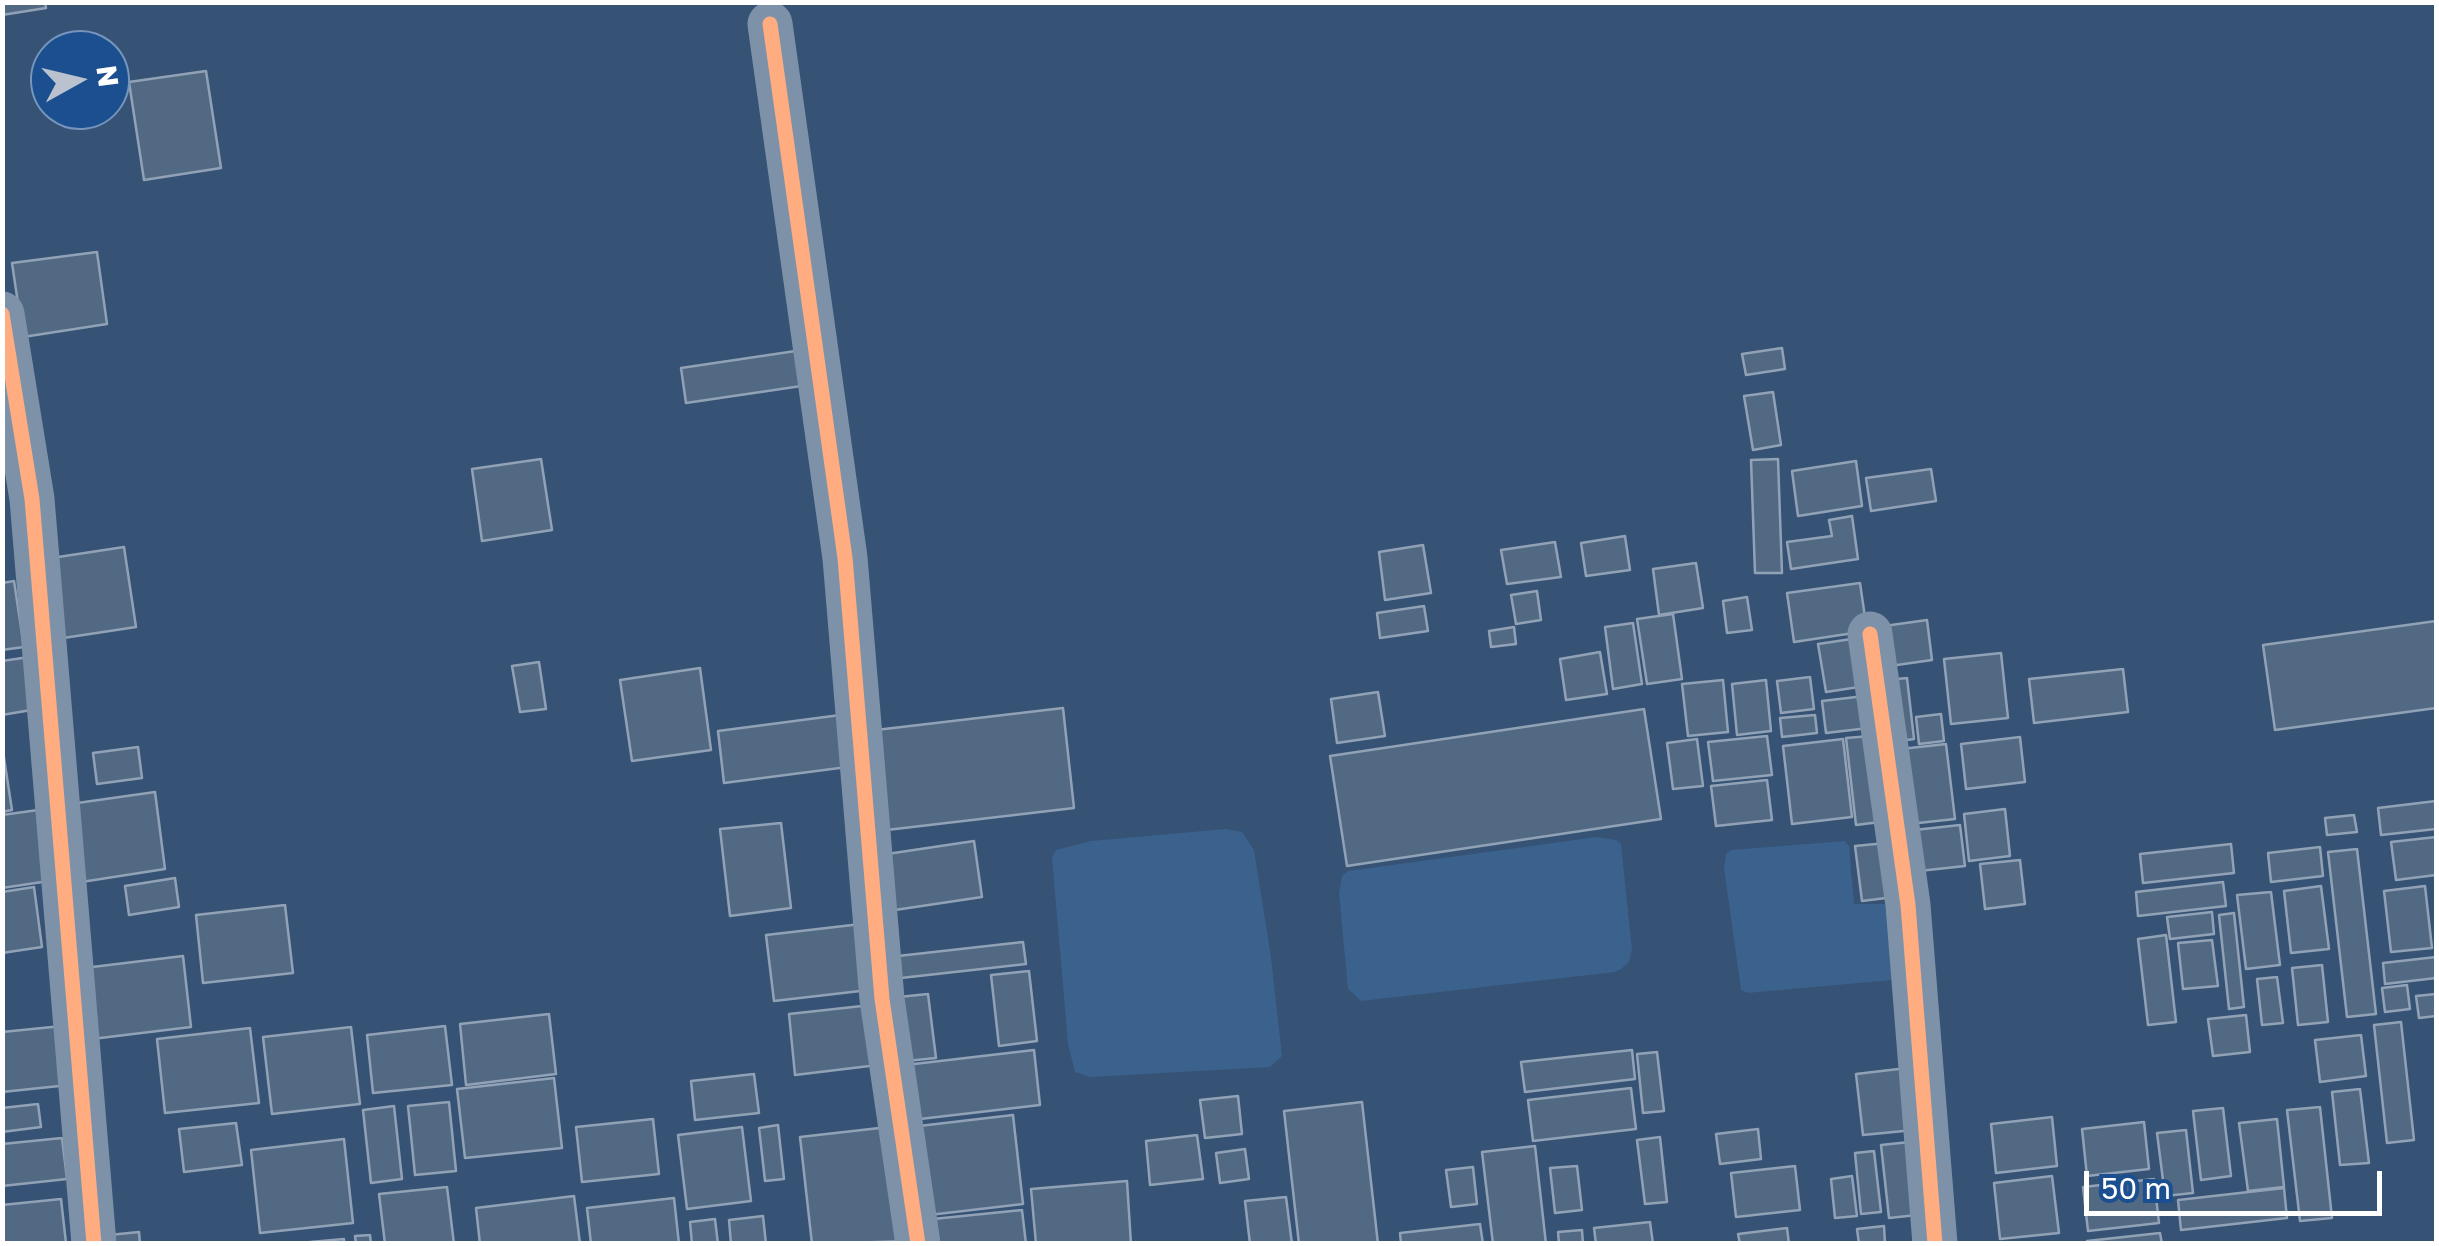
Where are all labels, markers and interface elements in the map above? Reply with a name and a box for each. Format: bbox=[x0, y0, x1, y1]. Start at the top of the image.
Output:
north arrow bbox=[30, 30, 130, 130]
text: N bbox=[90, 63, 126, 89]
scale bar bbox=[2089, 1151, 2386, 1213]
text: 50 m bbox=[2101, 1170, 2171, 1206]

